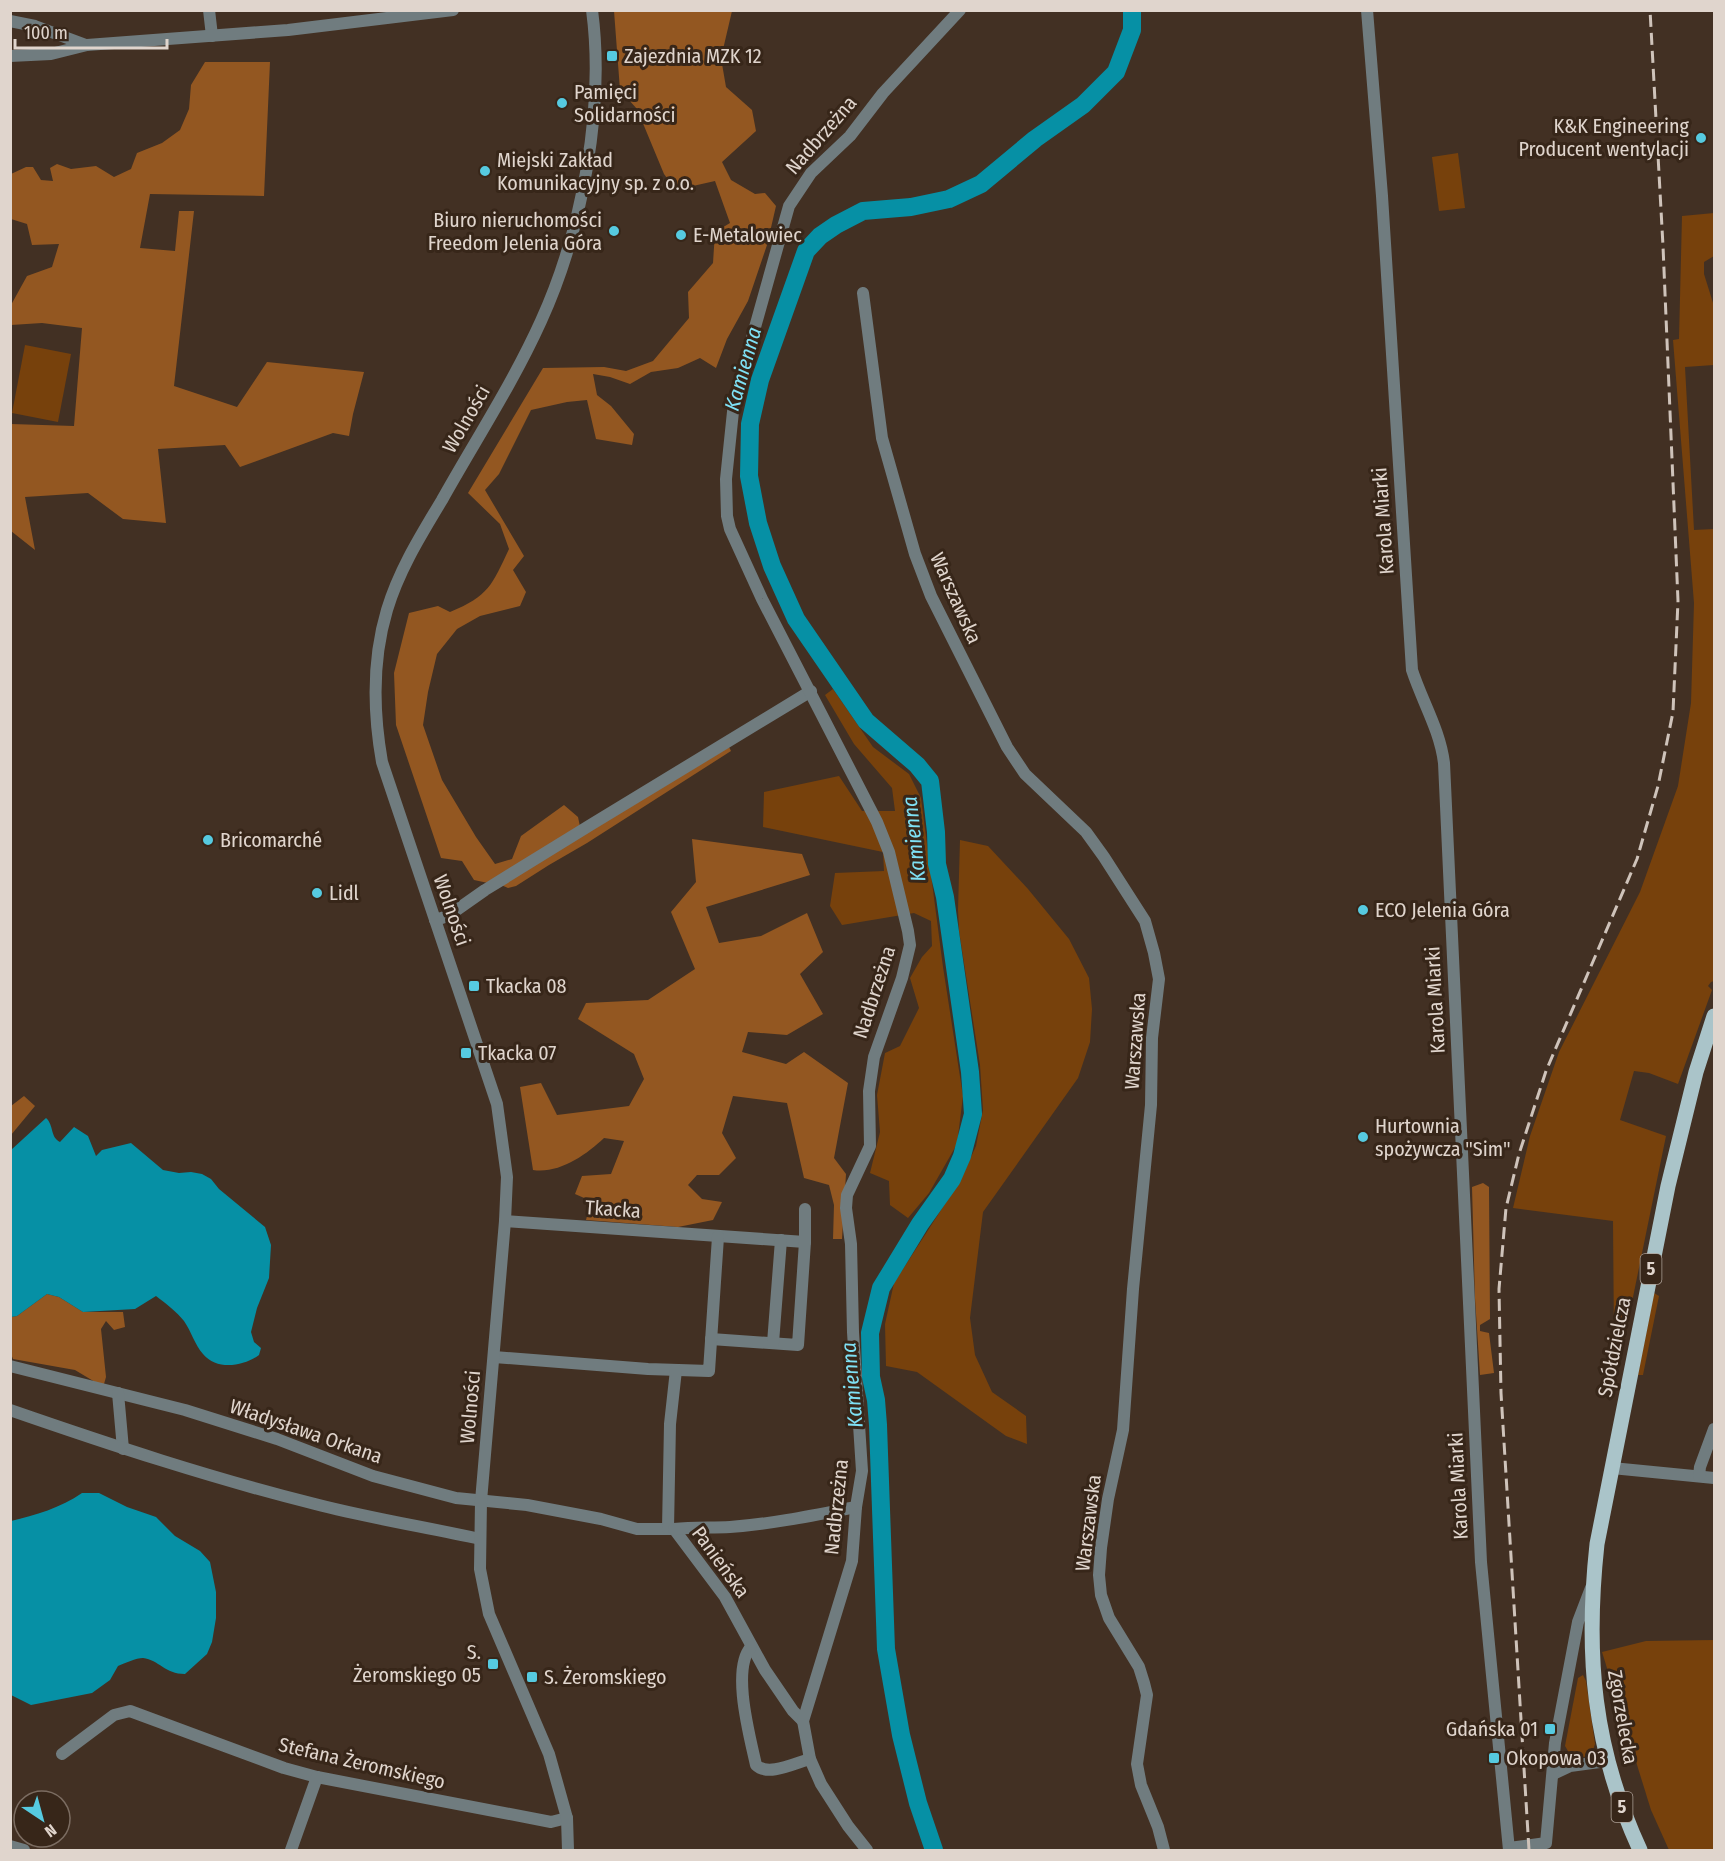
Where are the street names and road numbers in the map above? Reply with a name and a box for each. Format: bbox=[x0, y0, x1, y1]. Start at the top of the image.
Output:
street label: Nadbrzeżna bbox=[781, 91, 861, 179]
street label: Wolności bbox=[437, 381, 495, 457]
street label: Karola Miarki bbox=[1367, 467, 1399, 575]
street label: Warszawska bbox=[925, 549, 987, 647]
street label: Wolności bbox=[429, 871, 475, 949]
street label: Nadbrzeżna bbox=[848, 943, 900, 1041]
street label: Karola Miarki bbox=[1420, 946, 1450, 1054]
street label: Warszawska bbox=[1120, 992, 1150, 1090]
street label: Tkacka bbox=[584, 1195, 642, 1223]
road number: 5 bbox=[1640, 1254, 1662, 1284]
street label: Spółdzielcza bbox=[1593, 1295, 1635, 1399]
street label: Wolności bbox=[455, 1369, 485, 1445]
street label: Władysława Orkana bbox=[227, 1394, 385, 1468]
street label: Karola Miarki bbox=[1443, 1432, 1473, 1540]
street label: Nadbrzeżna bbox=[819, 1458, 853, 1556]
street label: Warszawska bbox=[1070, 1473, 1106, 1573]
street label: Panieńska bbox=[687, 1522, 755, 1602]
street label: Zgorzelecka bbox=[1603, 1668, 1643, 1766]
street label: Stefana Żeromskiego bbox=[276, 1732, 448, 1794]
road number: 5 bbox=[1612, 1792, 1632, 1822]

